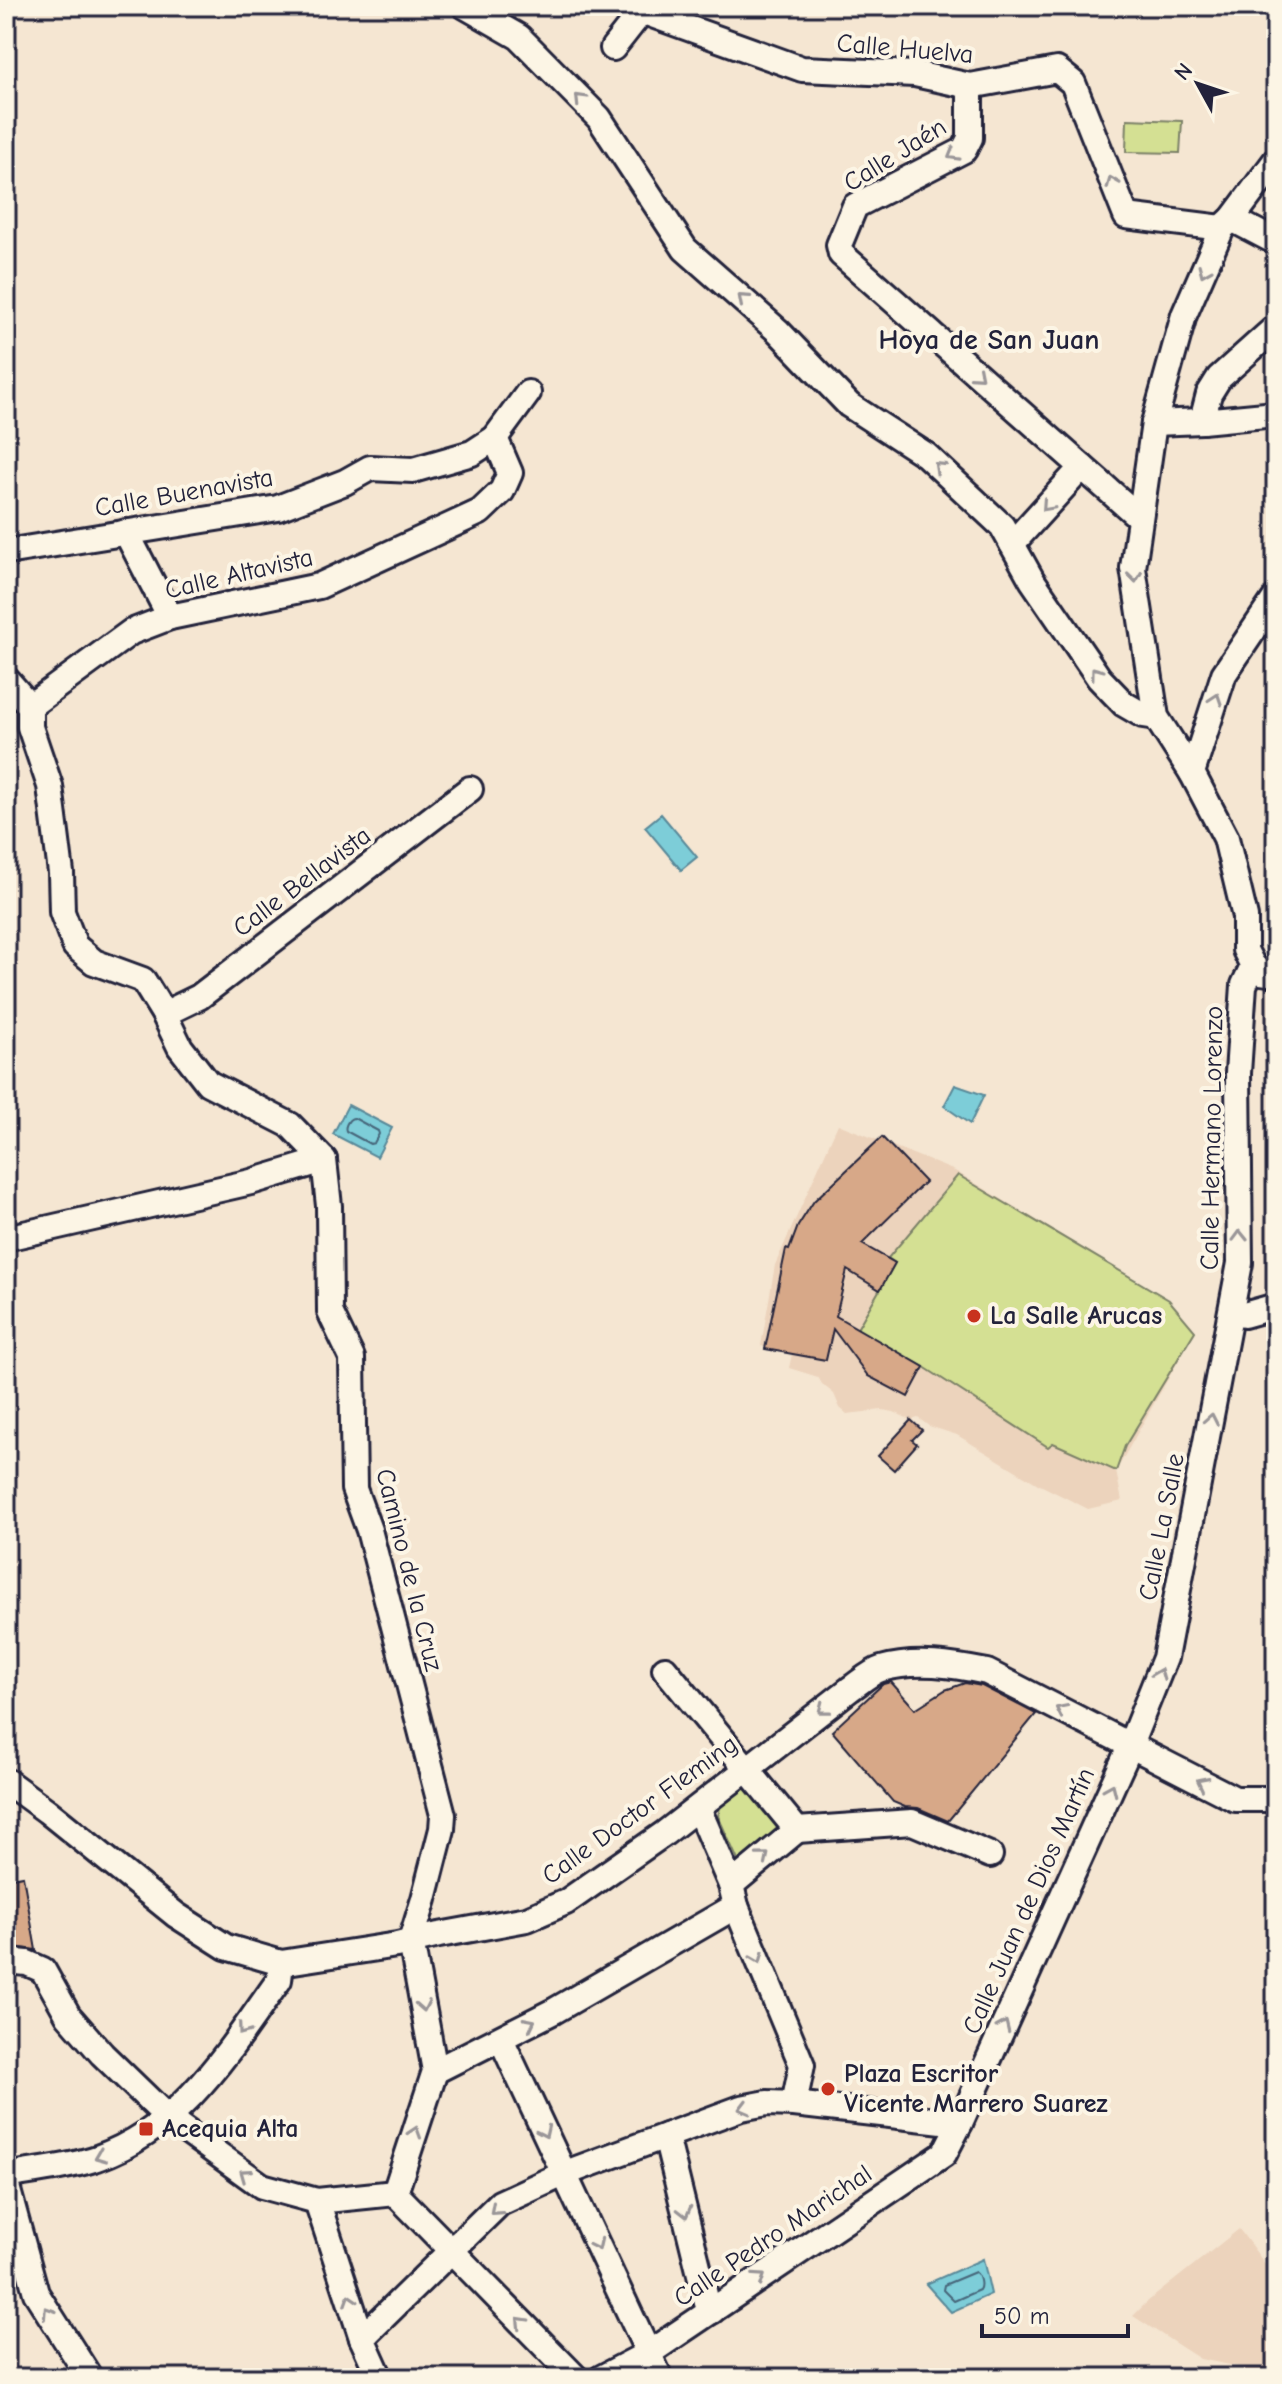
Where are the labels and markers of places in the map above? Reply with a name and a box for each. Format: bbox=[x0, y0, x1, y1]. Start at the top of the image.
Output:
place label: La Salle Arucas bbox=[990, 1301, 1162, 1331]
marker: La Salle Arucas bbox=[965, 1307, 983, 1325]
place label: Plaza Escritor Vicente Marrero Suarez bbox=[844, 2059, 1108, 2119]
marker: Plaza Escritor Vicente Marrero Suarez bbox=[819, 2080, 837, 2098]
place label: Acequia Alta bbox=[162, 2114, 298, 2144]
marker: Acequia Alta bbox=[137, 2120, 155, 2138]

